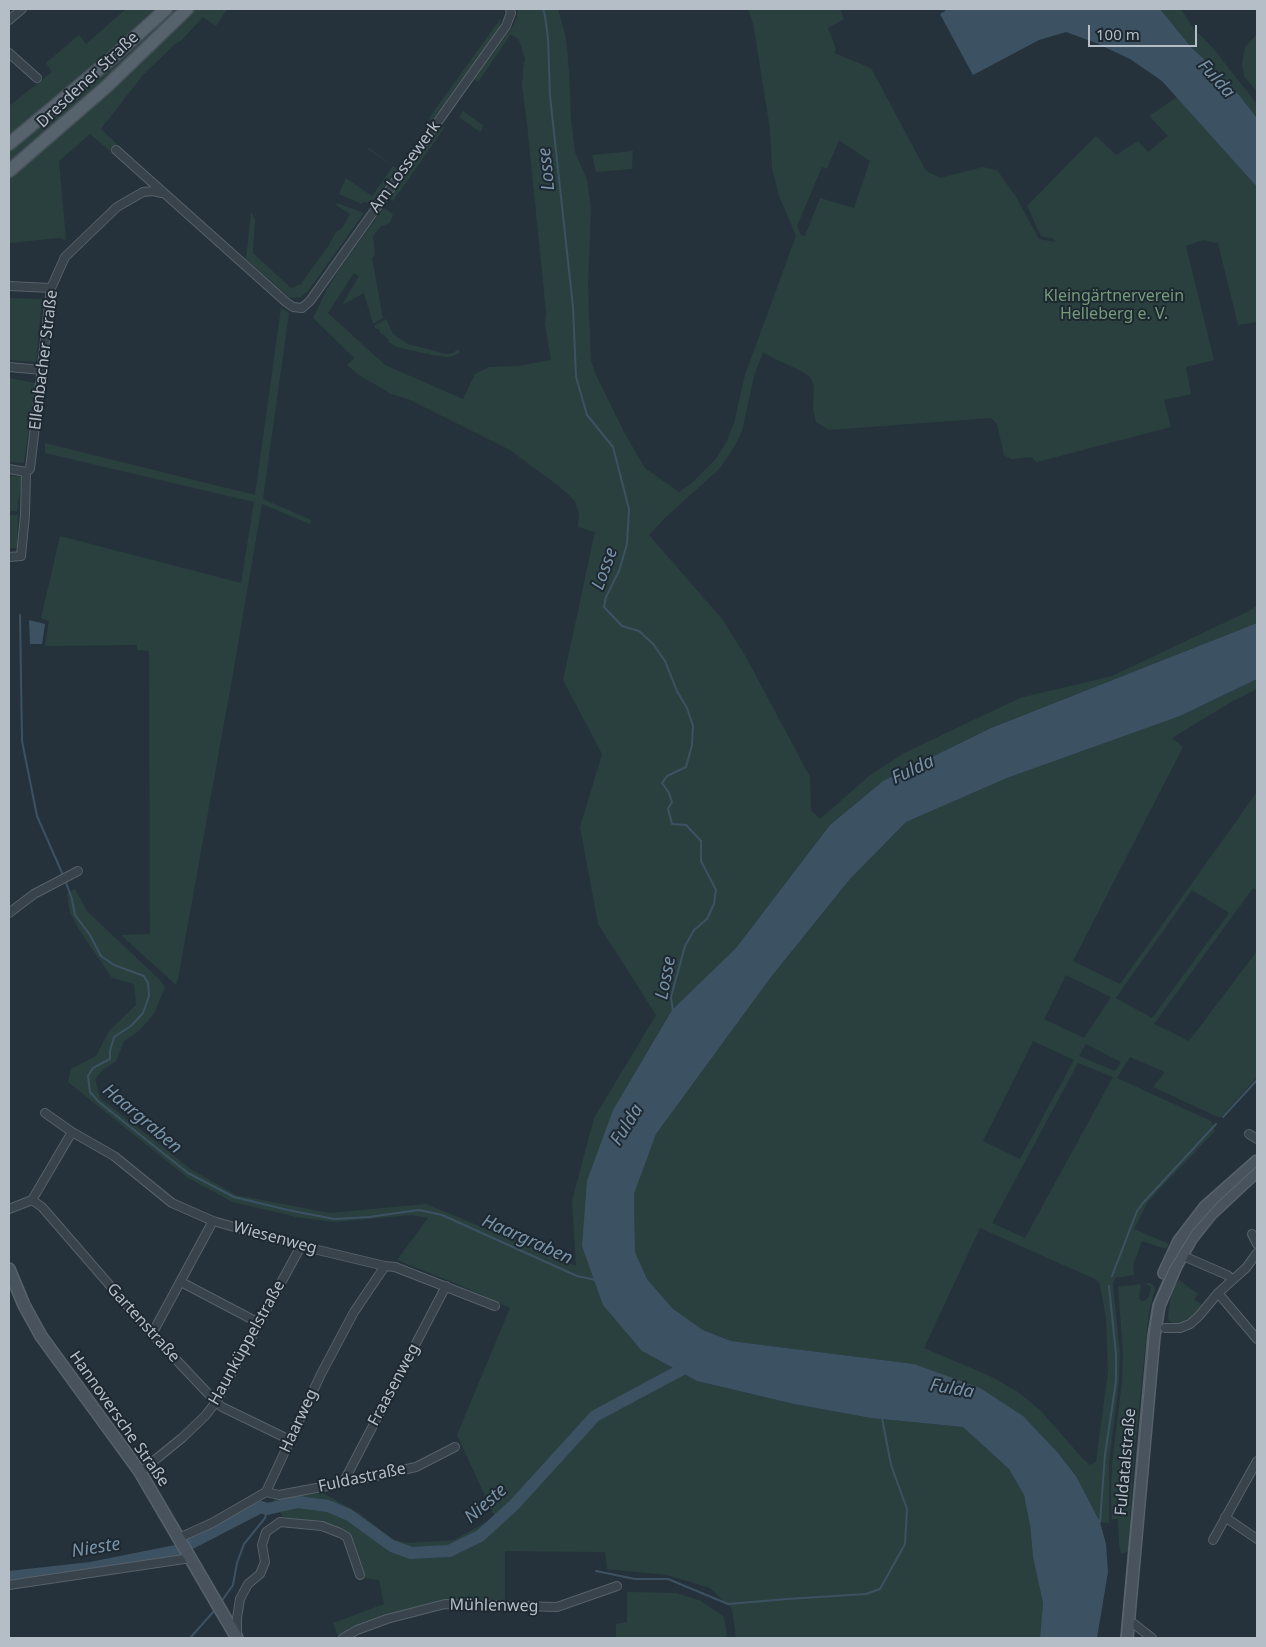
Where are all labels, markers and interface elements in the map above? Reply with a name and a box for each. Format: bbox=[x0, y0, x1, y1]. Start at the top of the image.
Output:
scale bar bbox=[1091, 15, 1200, 47]
text: 100 m bbox=[1096, 24, 1140, 44]
street label: Dresdener Straße bbox=[33, 28, 143, 132]
water label: Fulda bbox=[1193, 55, 1239, 103]
street label: Am Lossewerk bbox=[365, 118, 445, 216]
water label: Losse bbox=[534, 146, 560, 192]
park label: Kleingärtnerverein Helleberg e. V. bbox=[1044, 286, 1184, 324]
street label: Ellenbacher Straße bbox=[26, 289, 62, 431]
water label: Losse bbox=[587, 545, 623, 593]
water label: Fulda bbox=[888, 751, 938, 789]
water label: Losse bbox=[651, 955, 681, 1001]
water label: Haargraben bbox=[98, 1080, 186, 1158]
water label: Fulda bbox=[606, 1100, 648, 1150]
water label: Haargraben bbox=[478, 1210, 576, 1270]
street label: Wiesenweg bbox=[231, 1218, 319, 1258]
street label: Haunküppelstraße bbox=[205, 1277, 289, 1409]
street label: Gartenstraße bbox=[102, 1280, 184, 1366]
street label: Fraasenweg bbox=[364, 1341, 424, 1429]
street label: Hannoversche Straße bbox=[65, 1348, 173, 1490]
water label: Fulda bbox=[928, 1375, 976, 1403]
street label: Haarweg bbox=[276, 1386, 322, 1456]
street label: Fuldatalstraße bbox=[1112, 1407, 1140, 1517]
street label: Fuldastraße bbox=[316, 1459, 408, 1497]
water label: Nieste bbox=[460, 1480, 512, 1528]
water label: Nieste bbox=[70, 1533, 122, 1563]
street label: Mühlenweg bbox=[449, 1596, 539, 1616]

